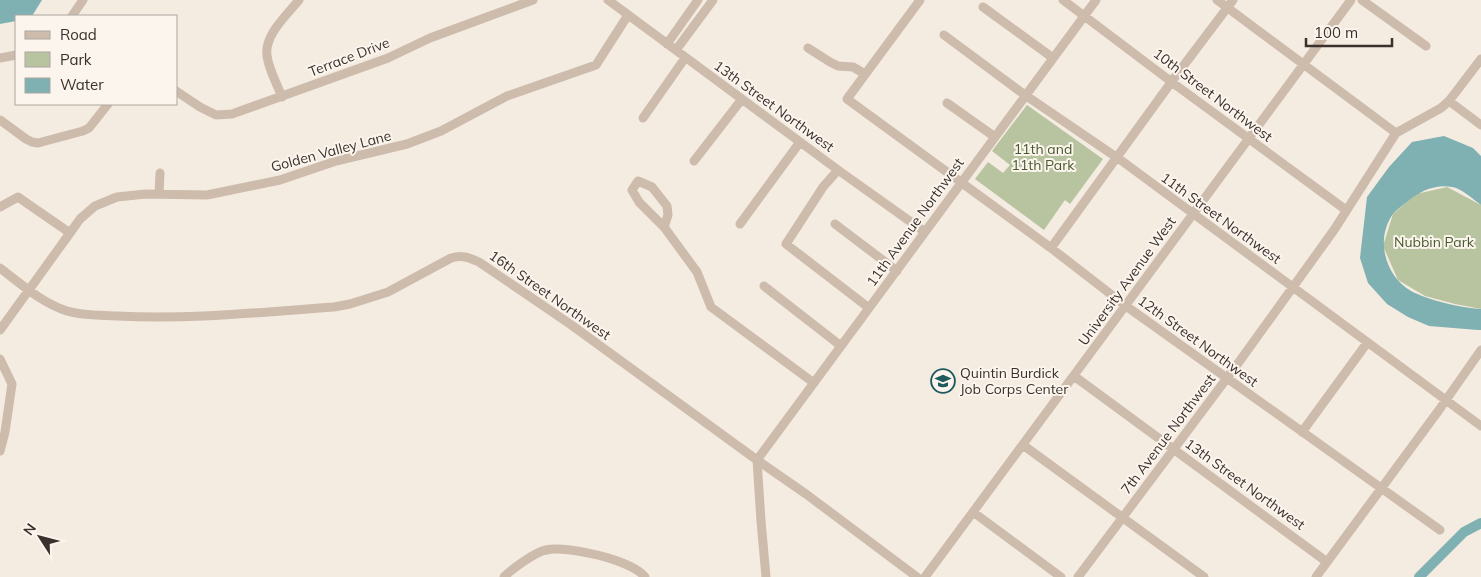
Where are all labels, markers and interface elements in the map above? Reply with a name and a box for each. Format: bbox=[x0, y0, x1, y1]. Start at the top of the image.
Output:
legend bbox=[15, 15, 178, 105]
scale bar bbox=[1306, 15, 1392, 47]
text: 100 m bbox=[1314, 23, 1358, 42]
text: Road bbox=[60, 25, 97, 44]
street label: Terrace Drive bbox=[306, 33, 392, 81]
street label: 10th Street Northwest bbox=[1150, 44, 1276, 146]
text: Park bbox=[60, 50, 92, 69]
street label: 13th Street Northwest bbox=[710, 56, 838, 156]
text: Water bbox=[60, 75, 104, 94]
street label: Golden Valley Lane bbox=[269, 126, 393, 176]
park label: 11th and 11th Park bbox=[1011, 140, 1075, 174]
street label: 11th Avenue Northwest bbox=[862, 154, 968, 290]
street label: 11th Street Northwest bbox=[1157, 168, 1285, 268]
street label: University Avenue West bbox=[1074, 213, 1180, 349]
park label: Nubbin Park bbox=[1394, 233, 1475, 251]
street label: 16th Street Northwest bbox=[486, 246, 614, 344]
street label: 12th Street Northwest bbox=[1134, 291, 1262, 391]
place label: Quintin Burdick Job Corps Center bbox=[960, 364, 1069, 398]
school or university icon: Quintin Burdick Job Corps Center bbox=[930, 368, 956, 394]
street label: 7th Avenue Northwest bbox=[1117, 370, 1219, 498]
street label: 13th Street Northwest bbox=[1181, 434, 1309, 534]
north arrow bbox=[15, 512, 65, 562]
text: N bbox=[19, 520, 40, 539]

